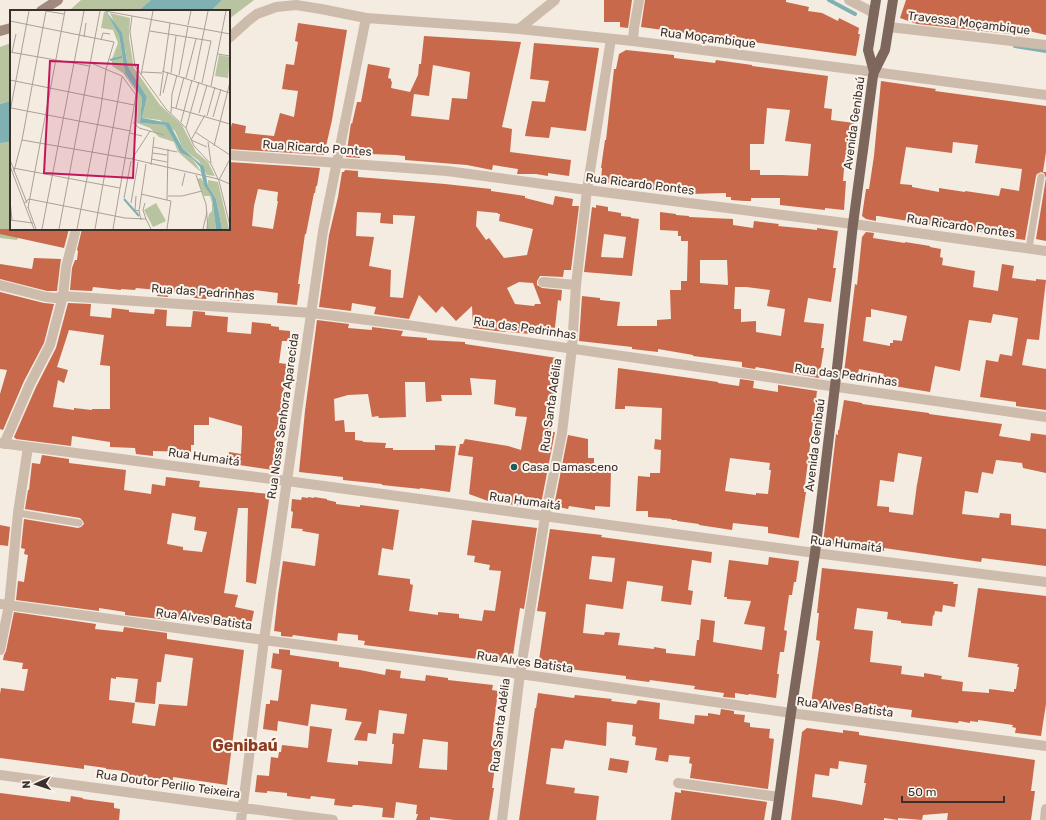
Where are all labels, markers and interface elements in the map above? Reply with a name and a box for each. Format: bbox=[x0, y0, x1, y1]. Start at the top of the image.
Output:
street label: Travessa Moçambique bbox=[907, 9, 1031, 37]
inset map bbox=[10, 10, 230, 230]
street label: Rua Moçambique bbox=[659, 25, 757, 51]
street label: Avenida Genibaú bbox=[841, 76, 867, 170]
street label: Rua Ricardo Pontes bbox=[262, 137, 372, 159]
street label: Rua Ricardo Pontes bbox=[585, 170, 695, 198]
street label: Rua Ricardo Pontes bbox=[906, 211, 1016, 241]
street label: Rua das Pedrinhas bbox=[151, 281, 255, 303]
street label: Rua das Pedrinhas bbox=[473, 314, 577, 342]
street label: Rua Nossa Senhora Aparecida bbox=[264, 332, 302, 500]
street label: Rua Santa Adélia bbox=[538, 357, 564, 453]
street label: Rua das Pedrinhas bbox=[794, 361, 898, 389]
street label: Avenida Genibaú bbox=[802, 398, 828, 492]
street label: Rua Humaitá bbox=[167, 445, 241, 469]
place label: Casa Damasceno bbox=[522, 460, 618, 474]
marker: Casa Damasceno bbox=[509, 462, 519, 472]
street label: Rua Humaitá bbox=[488, 489, 562, 513]
street label: Rua Humaitá bbox=[809, 533, 883, 555]
street label: Rua Alves Batista bbox=[155, 605, 253, 633]
street label: Rua Alves Batista bbox=[476, 648, 574, 676]
street label: Rua Santa Adélia bbox=[487, 677, 513, 773]
street label: Rua Alves Batista bbox=[796, 694, 894, 720]
district label: Genibaú bbox=[212, 736, 278, 755]
north arrow bbox=[16, 764, 56, 804]
street label: Rua Doutor Perilio Teixeira bbox=[95, 767, 241, 801]
scale bar bbox=[902, 778, 1004, 804]
text: N bbox=[20, 780, 33, 789]
text: 50 m bbox=[908, 785, 936, 799]

